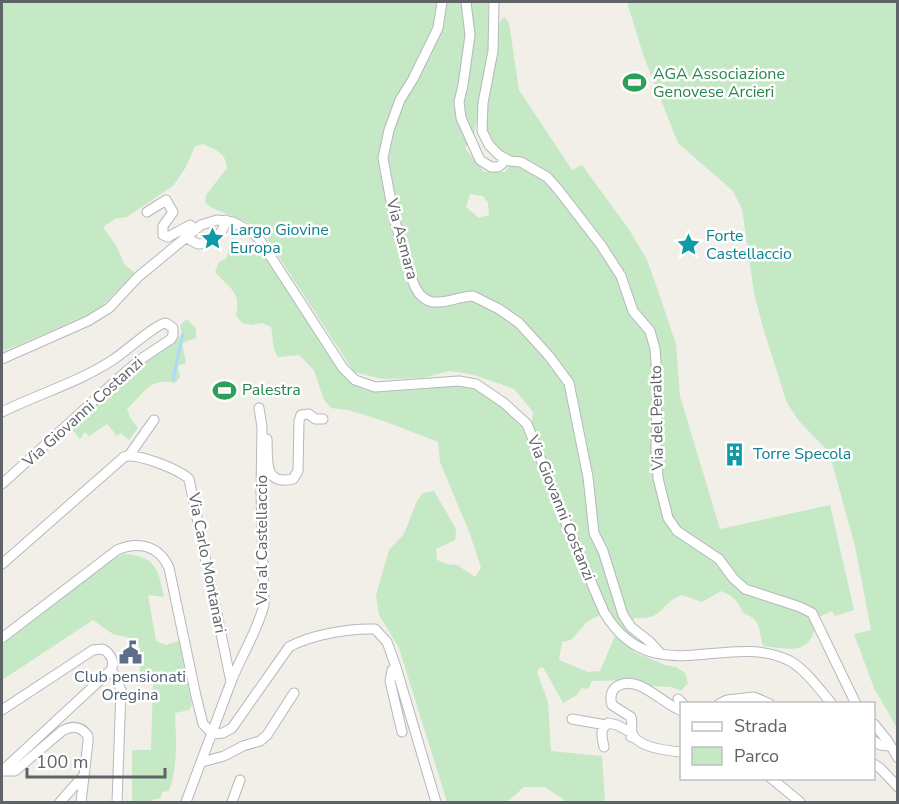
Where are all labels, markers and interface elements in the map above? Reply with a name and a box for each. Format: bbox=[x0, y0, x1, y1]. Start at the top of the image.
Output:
place label: AGA Associazione Genovese Arcieri bbox=[653, 63, 785, 103]
sports icon: AGA Associazione Genovese Arcieri bbox=[622, 70, 648, 96]
street label: Via Asmara bbox=[380, 195, 423, 282]
place label: Largo Giovine Europa bbox=[230, 219, 329, 259]
place label: Forte Castellaccio bbox=[706, 225, 792, 265]
place icon: Largo Giovine Europa bbox=[199, 226, 225, 252]
place icon: Forte Castellaccio bbox=[675, 232, 701, 258]
street label: Via Giovanni Costanzi bbox=[17, 352, 148, 473]
street label: Via del Peralto bbox=[645, 365, 669, 472]
sports icon: Palestra bbox=[211, 377, 237, 403]
place label: Palestra bbox=[242, 379, 301, 401]
street label: Via Giovanni Costanzi bbox=[521, 431, 600, 584]
building icon: Torre Specola bbox=[722, 441, 748, 467]
place label: Torre Specola bbox=[753, 443, 851, 465]
street label: Via al Castellaccio bbox=[251, 475, 273, 606]
street label: Via Carlo Montanari bbox=[182, 490, 231, 635]
public building icon: Club pensionati Oregina bbox=[117, 639, 143, 665]
place label: Club pensionati Oregina bbox=[74, 666, 186, 706]
legend bbox=[680, 702, 875, 780]
text: Strada bbox=[734, 714, 787, 738]
scale bar bbox=[27, 741, 165, 779]
text: Parco bbox=[734, 744, 779, 768]
text: 100 m bbox=[36, 750, 88, 774]

